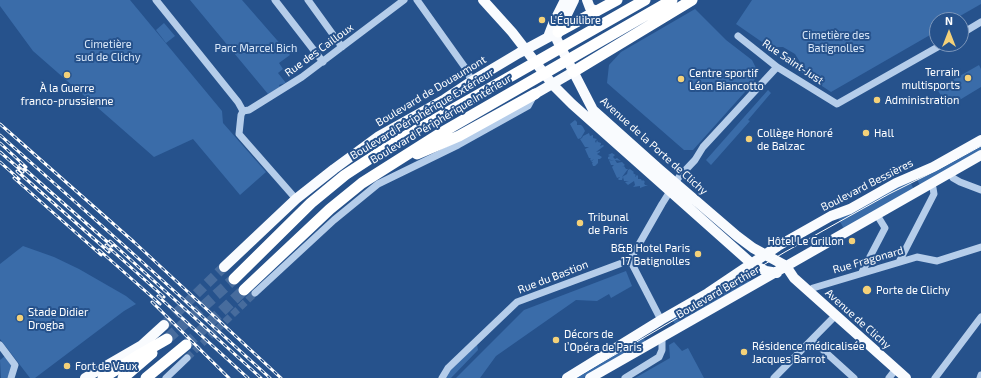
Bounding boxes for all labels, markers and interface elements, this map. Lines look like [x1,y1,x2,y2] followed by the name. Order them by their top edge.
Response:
[929,12,969,52] north arrow
[550,13,601,27] place label: L'Équilibre
[945,14,953,27] text: N
[537,15,547,25] marker: L'Équilibre
[282,21,356,79] street label: Rue des Cailloux
[802,28,870,54] park label: Cimetière des Batignolles
[75,37,141,63] park label: Cimetière sud de Clichy
[760,37,826,87] street label: Rue Saint-Just
[215,41,297,55] park label: Parc Marcel Bich
[373,53,489,129] street label: Boulevard de Douaumont
[902,65,960,91] place label: Terrain multisports
[348,66,496,162] street label: Boulevard Périphérique Extérieur
[689,66,764,92] place label: Centre sportif Léon Biancotto
[62,70,72,80] marker: À la Guerre franco-prussienne
[368,71,514,167] street label: Boulevard Périphérique Intérieur
[963,73,973,83] marker: Terrain multisports
[676,74,686,84] marker: Centre sportif Léon Biancotto
[20,81,114,107] place label: À la Guerre franco-prussienne
[885,93,959,107] place label: Administration
[598,94,710,198] street label: Avenue de la Porte de Clichy
[872,95,882,105] marker: Administration
[757,126,833,152] place label: Collège Honoré de Balzac
[874,126,894,140] place label: Hall
[861,128,871,138] marker: Hall
[744,134,754,144] marker: Collège Honoré de Balzac
[819,156,915,214] street label: Boulevard Bessières
[588,210,629,236] place label: Tribunal de Paris
[575,218,585,228] marker: Tribunal de Paris
[767,234,844,248] place label: Hôtel Le Grillon
[847,236,857,246] marker: Hôtel Le Grillon
[611,241,690,267] place label: B&B Hotel Paris 17 Batignolles
[831,244,905,276] street label: Rue Fragonard
[693,249,703,259] marker: B&B Hotel Paris 17 Batignolles
[516,257,590,297] street label: Rue du Bastion
[674,263,762,321] street label: Boulevard Berthier
[876,283,950,297] place label: Porte de Clichy
[861,284,873,296] marker: Porte de Clichy
[822,286,894,352] street label: Avenue de Clichy
[28,305,88,331] place label: Stade Didier Drogba
[15,313,25,323] marker: Stade Didier Drogba
[564,327,642,353] place label: Décors de l’Opéra de Paris
[551,335,561,345] marker: Décors de l’Opéra de Paris
[752,339,865,365] place label: Résidence médicalisée Jacques Barrot
[739,347,749,357] marker: Résidence médicalisée Jacques Barrot
[75,359,137,373] place label: Fort de Vaux
[62,361,72,371] marker: Fort de Vaux

